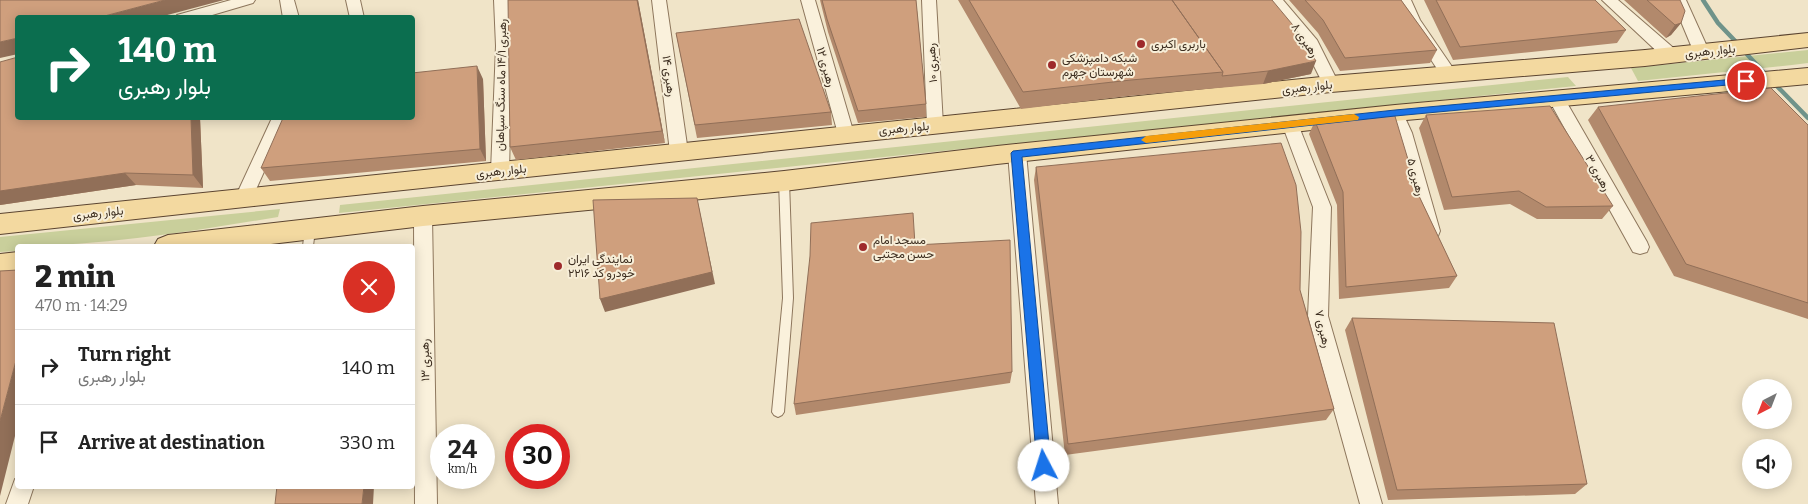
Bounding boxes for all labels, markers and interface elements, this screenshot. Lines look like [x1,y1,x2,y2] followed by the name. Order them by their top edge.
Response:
[493,19,510,151] street label: رهبری ۱۴/۱ ماه سنگ سپاهان
[1288,20,1321,60] street label: رهبری ۸
[118,29,216,71] text: 140 m
[35,35,100,100] icon: right
[1151,37,1206,52] place label: باربری اکبری
[1135,38,1147,50] marker: باربری اکبری
[1684,41,1736,62] street label: بلوار رهبری
[924,43,941,83] street label: رهبری ۱۰
[813,45,838,89] street label: رهبری ۱۲
[1062,51,1137,80] place label: شبکه دامپزشکی شهرستان جهرم
[659,55,678,98] street label: رهبری ۱۴
[1046,59,1058,71] marker: شبکه دامپزشکی شهرستان جهرم
[1725,60,1767,102] pin
[1732,67,1760,95] icon: arrive
[118,73,211,100] text: بلوار رهبری
[1281,77,1333,98] street label: بلوار رهبری
[878,119,930,138] street label: بلوار رهبری
[1582,153,1614,194] street label: رهبری ۳
[1403,157,1428,198] street label: رهبری ۵
[475,161,527,182] street label: بلوار رهبری
[72,203,124,224] street label: بلوار رهبری
[873,233,934,262] place label: مسجد امام حسن مجتبی
[857,241,869,253] marker: مسجد امام حسن مجتبی
[568,252,635,281] place label: نمایندگی ایران خودرو کد ۲۲۱۶
[35,259,115,295] text: 2 min
[552,260,564,272] marker: نمایندگی ایران خودرو کد ۲۲۱۶
[343,261,395,313] button: close
[35,296,128,315] text: 470 m · 14:29
[1311,309,1334,349] street label: رهبری ۷
[418,339,433,381] street label: رهبری ۱۳
[78,343,171,366] text: Turn right
[35,353,63,381] icon: right
[342,356,395,379] text: 140 m
[78,367,146,386] text: بلوار رهبری
[1742,379,1792,429] north arrow
[1742,379,1792,489] map controls
[505,424,570,489] speed limit sign: 30
[35,428,63,456] icon: arrive
[78,431,265,454] text: Arrive at destination
[340,431,395,454] text: 330 m
[448,435,477,465] text: 24
[1017,439,1069,491] position arrow
[1742,439,1792,489] button: sound
[448,462,477,476] text: km/h

